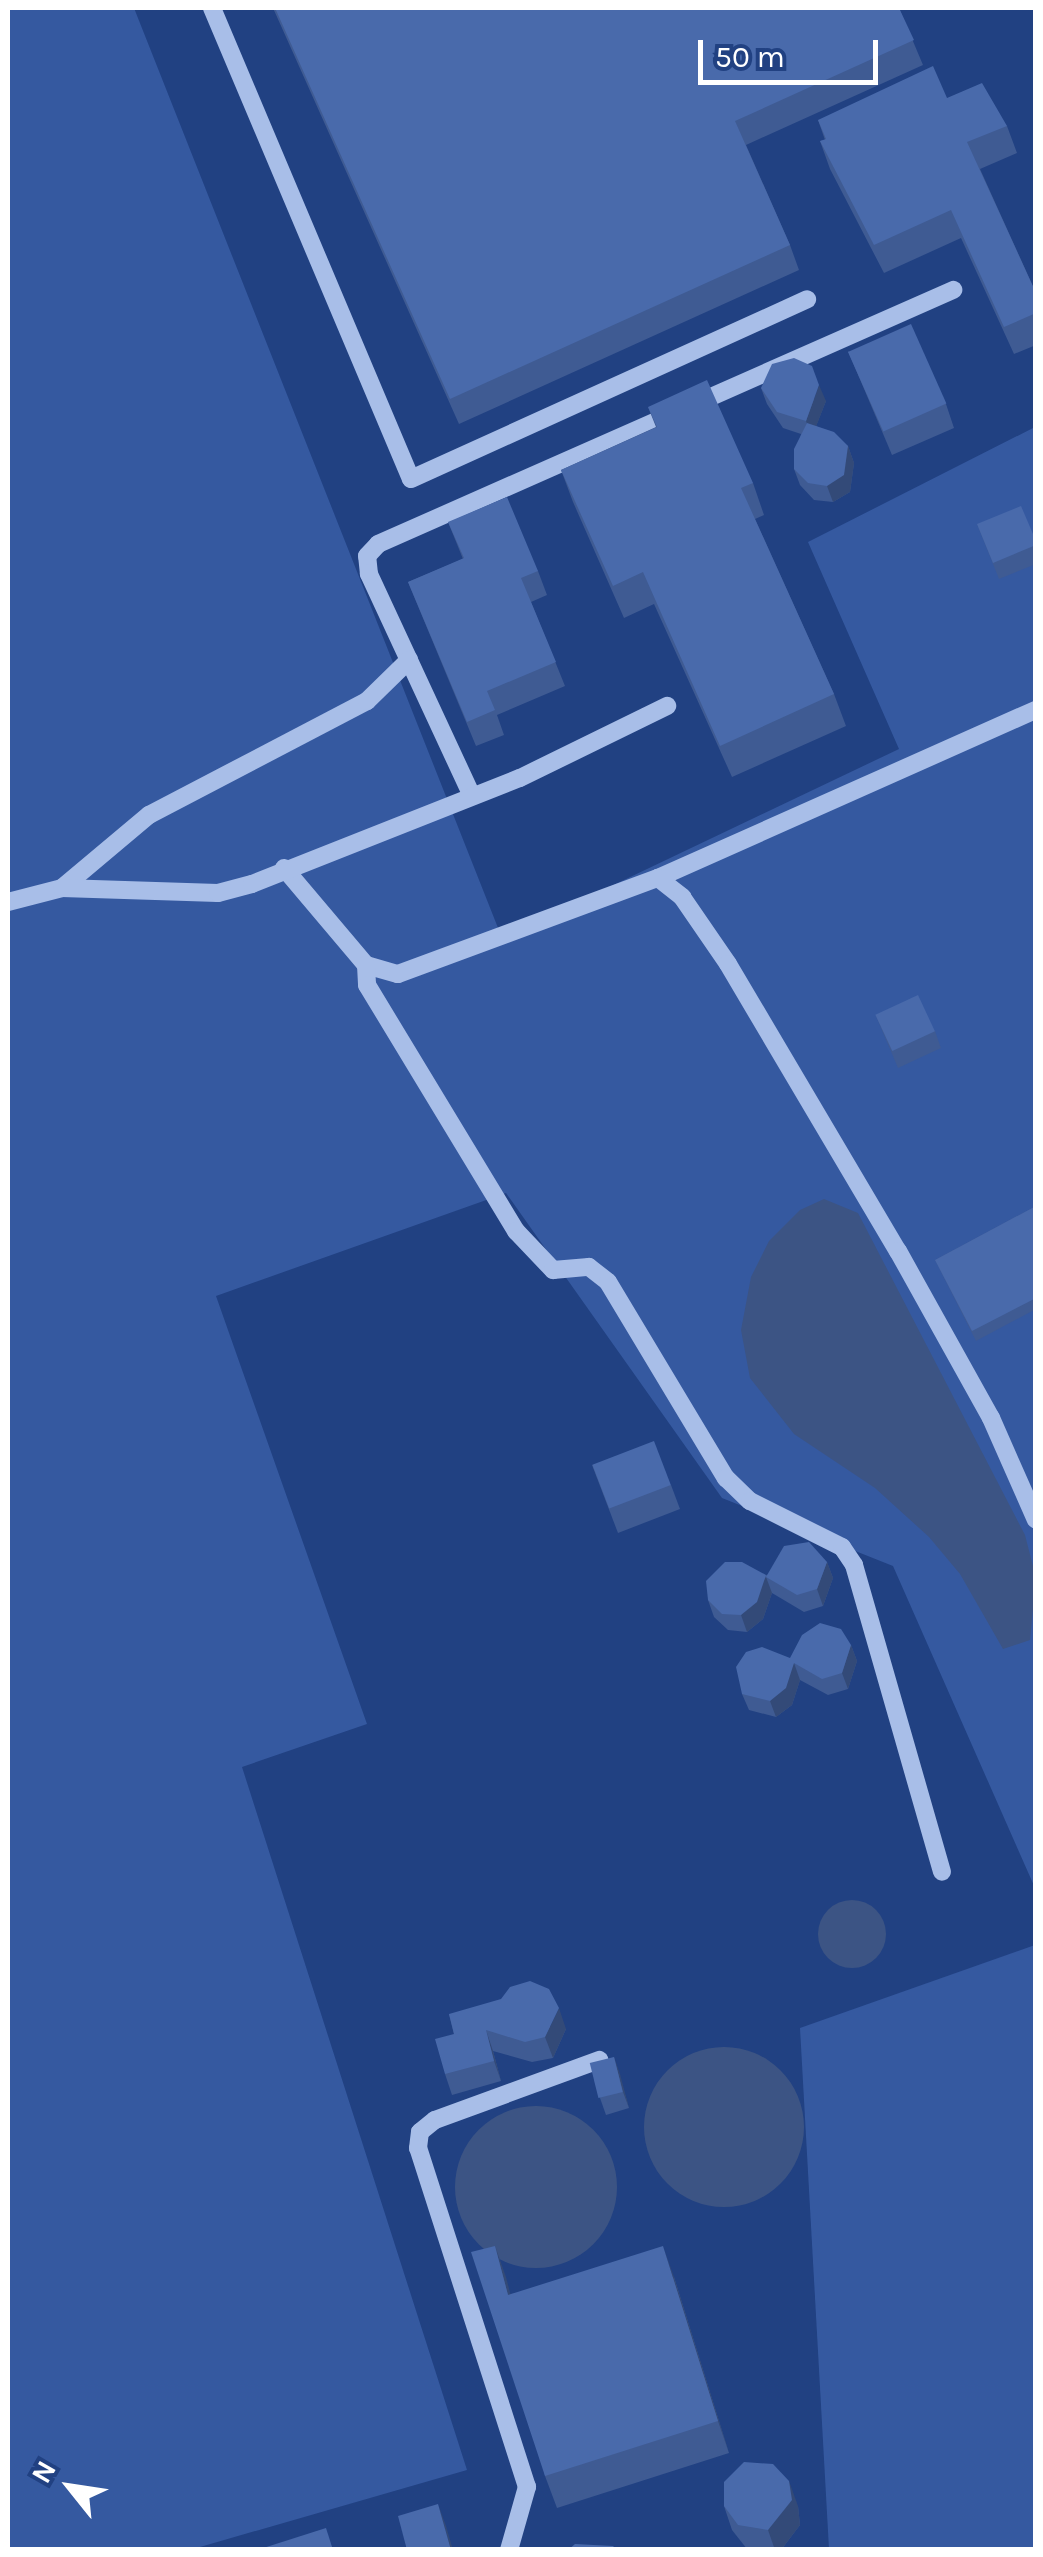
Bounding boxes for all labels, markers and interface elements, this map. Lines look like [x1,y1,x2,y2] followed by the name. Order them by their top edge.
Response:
[703,20,883,82] scale bar
[715,39,785,75] text: 50 m
[20,2437,120,2537] north arrow
[24,2455,63,2489] text: N

